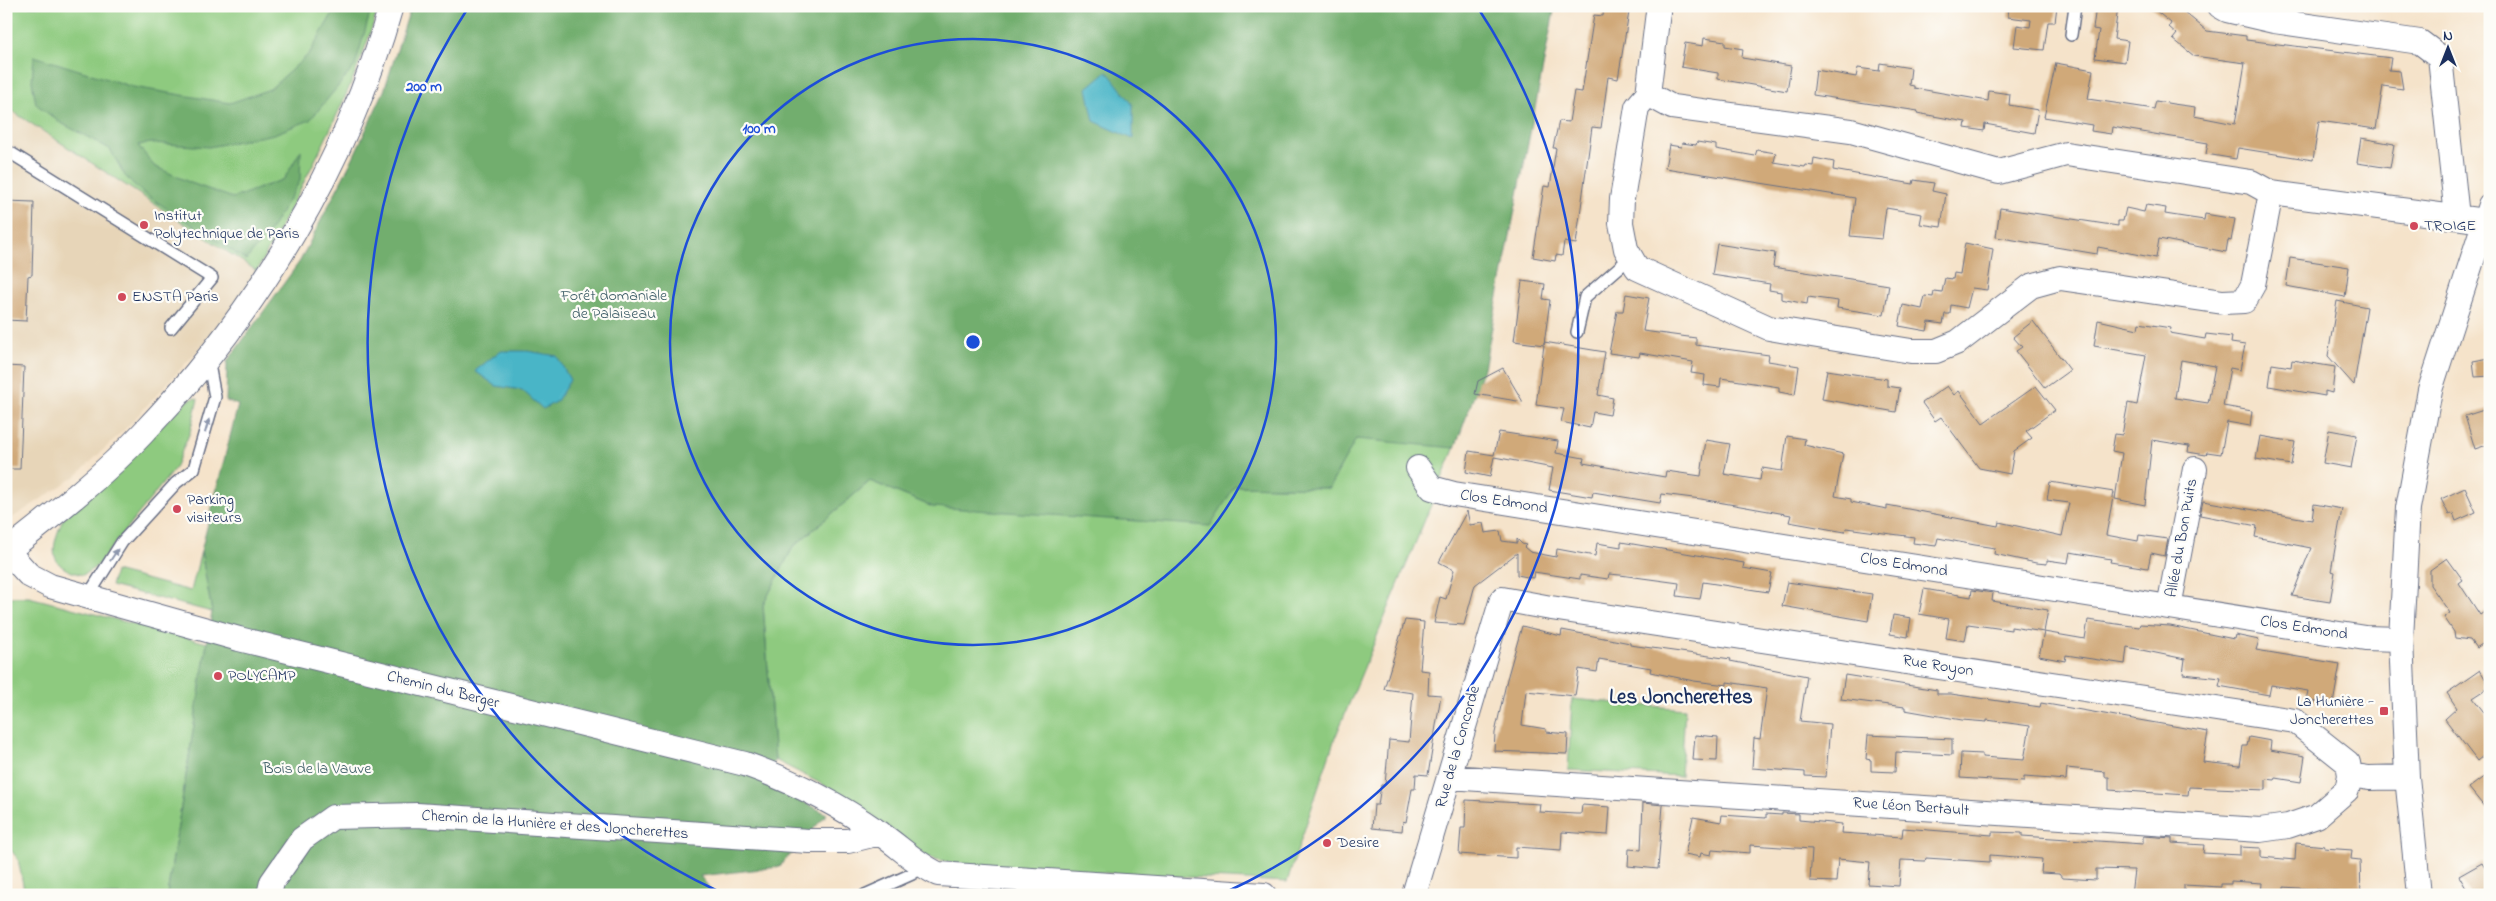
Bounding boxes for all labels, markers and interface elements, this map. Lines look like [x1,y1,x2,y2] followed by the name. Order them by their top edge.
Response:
[2424,22,2474,72] north arrow
[2443,26,2453,47] text: N
[405,76,442,98] text: 200 m
[742,118,776,140] text: 100 m
[154,204,300,246] place label: Institut Polytechnique de Paris
[2424,214,2476,238] place label: TROIGE
[138,219,150,231] marker: Institut Polytechnique de Paris
[2408,220,2420,232] marker: TROIGE
[560,284,668,326] park label: Forêt domaniale de Palaiseau
[132,285,219,309] place label: ENSTA Paris
[116,291,128,303] marker: ENSTA Paris
[964,333,982,351] centre of rings
[203,419,211,434] one-way arrow
[2160,477,2204,599] street label: Allée du Bon Puits
[1459,483,1549,521] street label: Clos Edmond
[187,488,242,530] place label: Parking visiteurs
[171,503,183,515] marker: Parking visiteurs
[1859,546,1949,584] street label: Clos Edmond
[109,548,119,562] one-way arrow
[2259,609,2349,647] street label: Clos Edmond
[1901,649,1975,683] street label: Rue Royon
[228,664,296,688] place label: POLYCAMP
[384,664,502,716] street label: Chemin du Berger
[212,670,224,682] marker: POLYCAMP
[1429,682,1487,811] street label: Rue de la Concorde
[1609,683,1753,713] district label: Les Joncherettes
[2290,690,2374,732] place label: La Hunière - Joncherettes
[2378,705,2390,717] marker: La Hunière - Joncherettes
[262,757,372,781] park label: Bois de la Vauve
[1852,791,1971,823] street label: Rue Léon Bertault
[421,804,689,846] street label: Chemin de la Hunière et des Joncherettes
[1336,831,1380,855] place label: Desire
[1321,837,1333,849] marker: Desire

